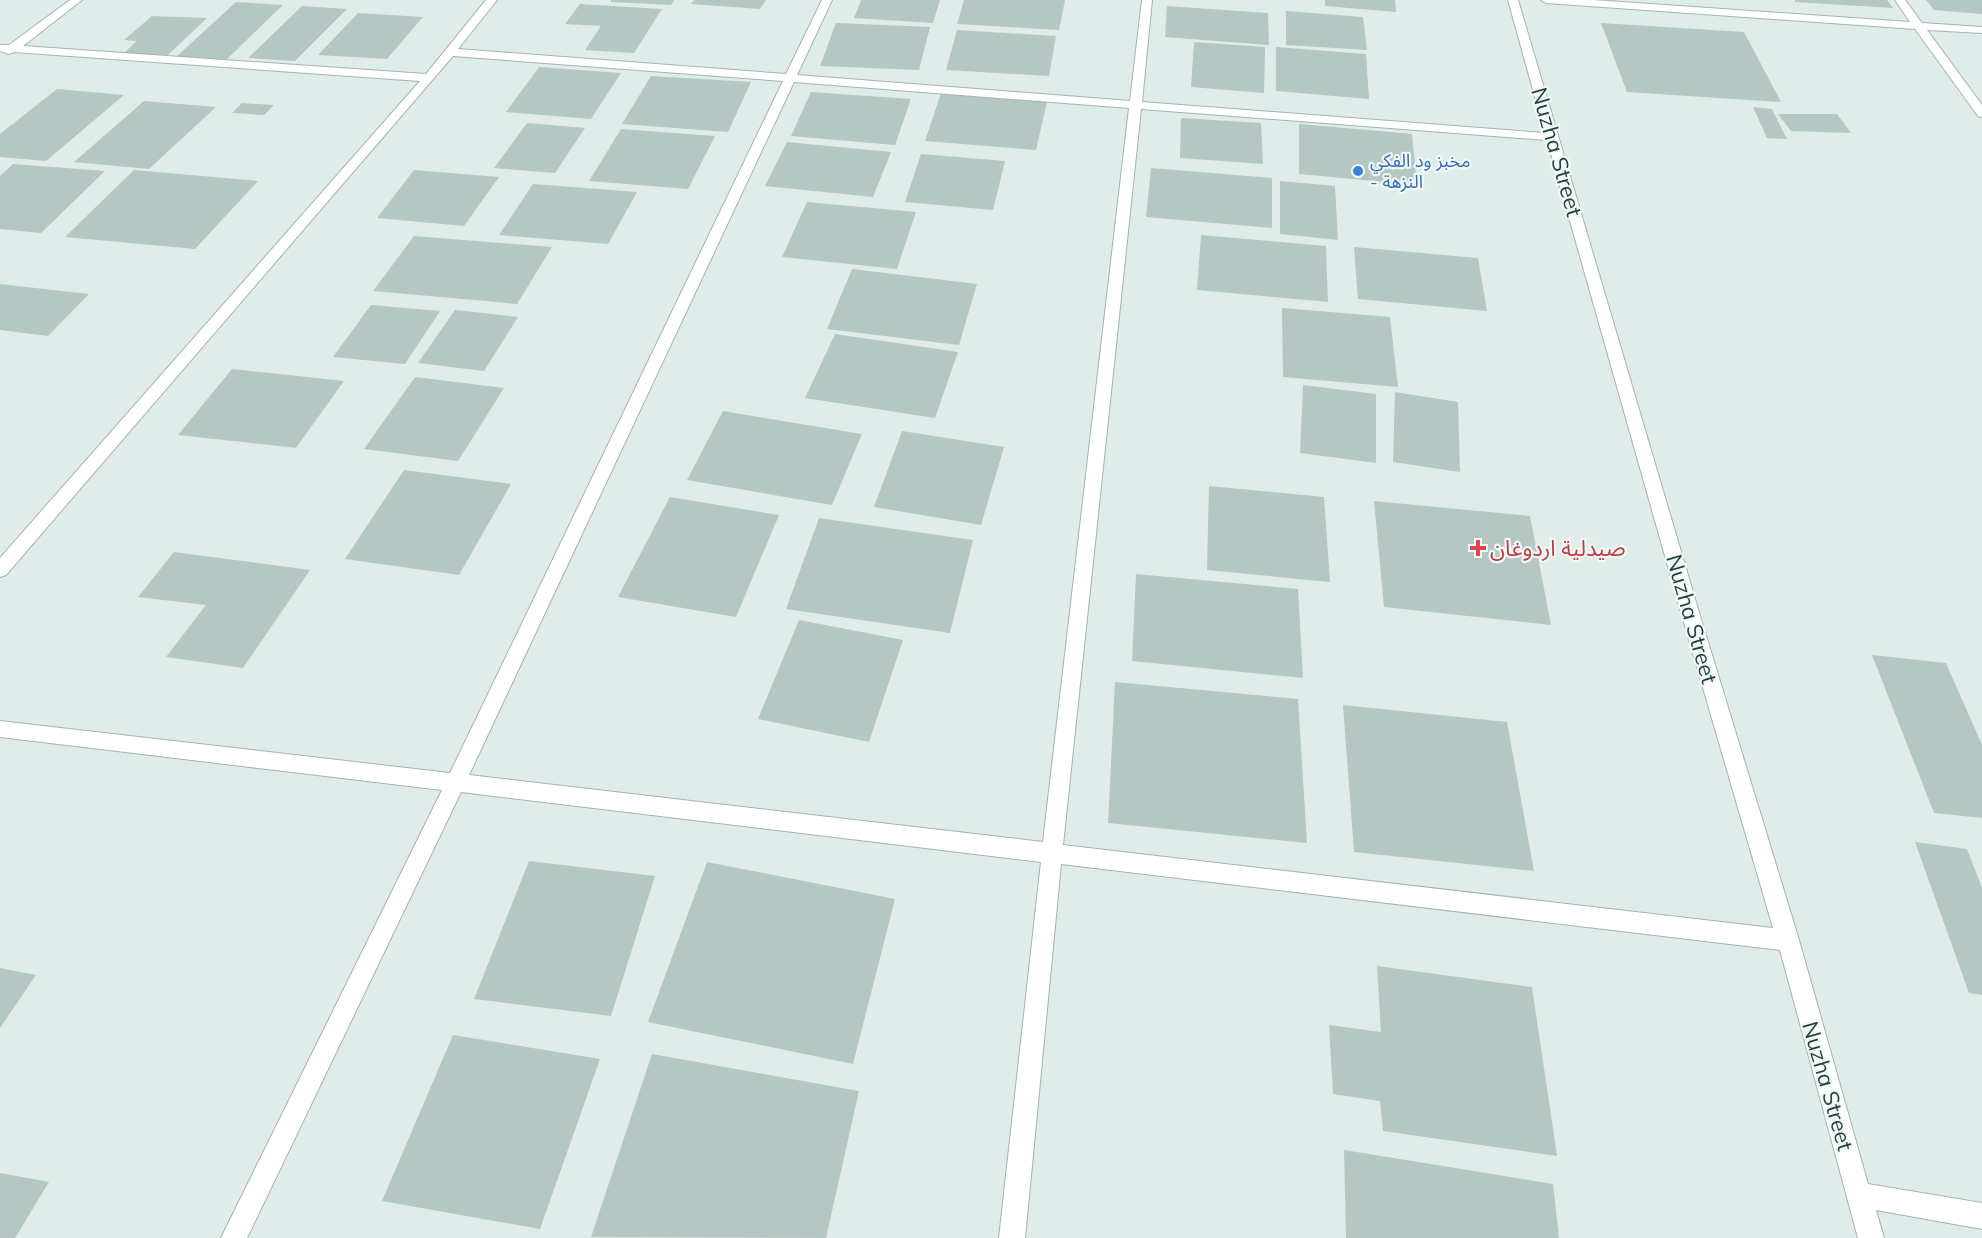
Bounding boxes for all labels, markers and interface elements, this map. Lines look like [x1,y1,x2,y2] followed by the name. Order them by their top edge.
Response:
[1525,84,1589,220] street label: Nuzha Street
[1370,149,1471,193] place label: مخبز ود الفكي - النزهة
[1351,164,1365,178] marker: مخبز ود الفكي - النزهة
[1490,534,1626,562] place label: صيدلية اردوغان
[1471,541,1485,555] marker: صيدلية اردوغان
[1660,551,1724,687] street label: Nuzha Street
[1796,1018,1860,1154] street label: Nuzha Street

